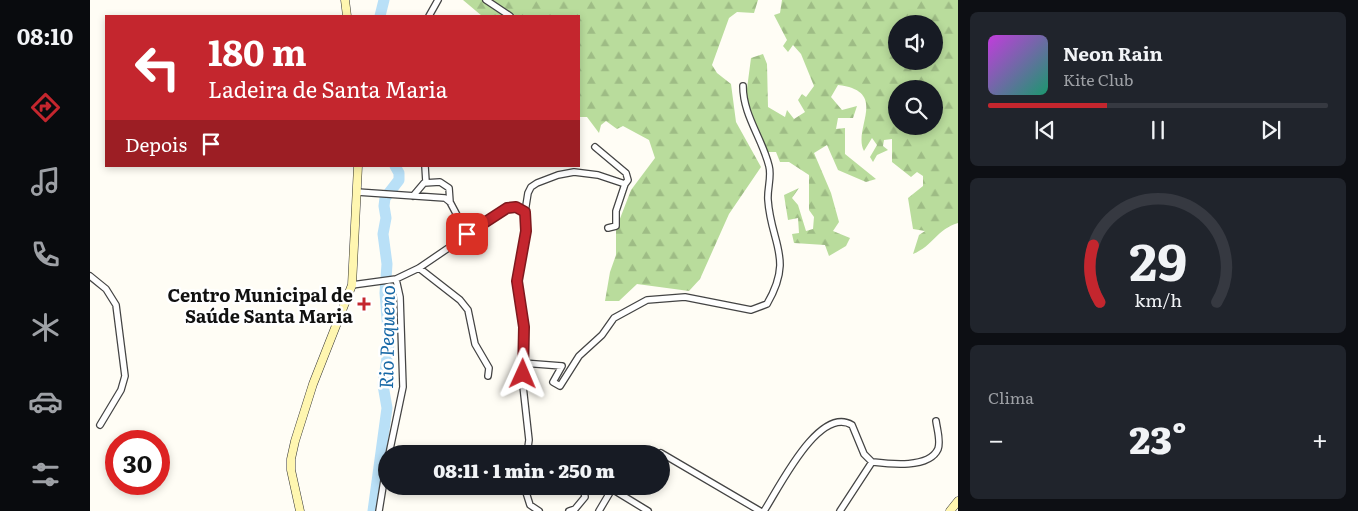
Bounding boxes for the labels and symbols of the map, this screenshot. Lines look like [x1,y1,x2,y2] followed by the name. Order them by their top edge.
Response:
[446,213,488,255] pin
[167,281,354,329] place label: Centro Municipal de Saúde Santa Maria
[371,285,401,389] water label: Rio Pequeno
[357,297,371,311] marker: Centro Municipal de Saúde Santa Maria
[496,347,548,399] position arrow
[105,430,170,495] speed limit sign: 30

